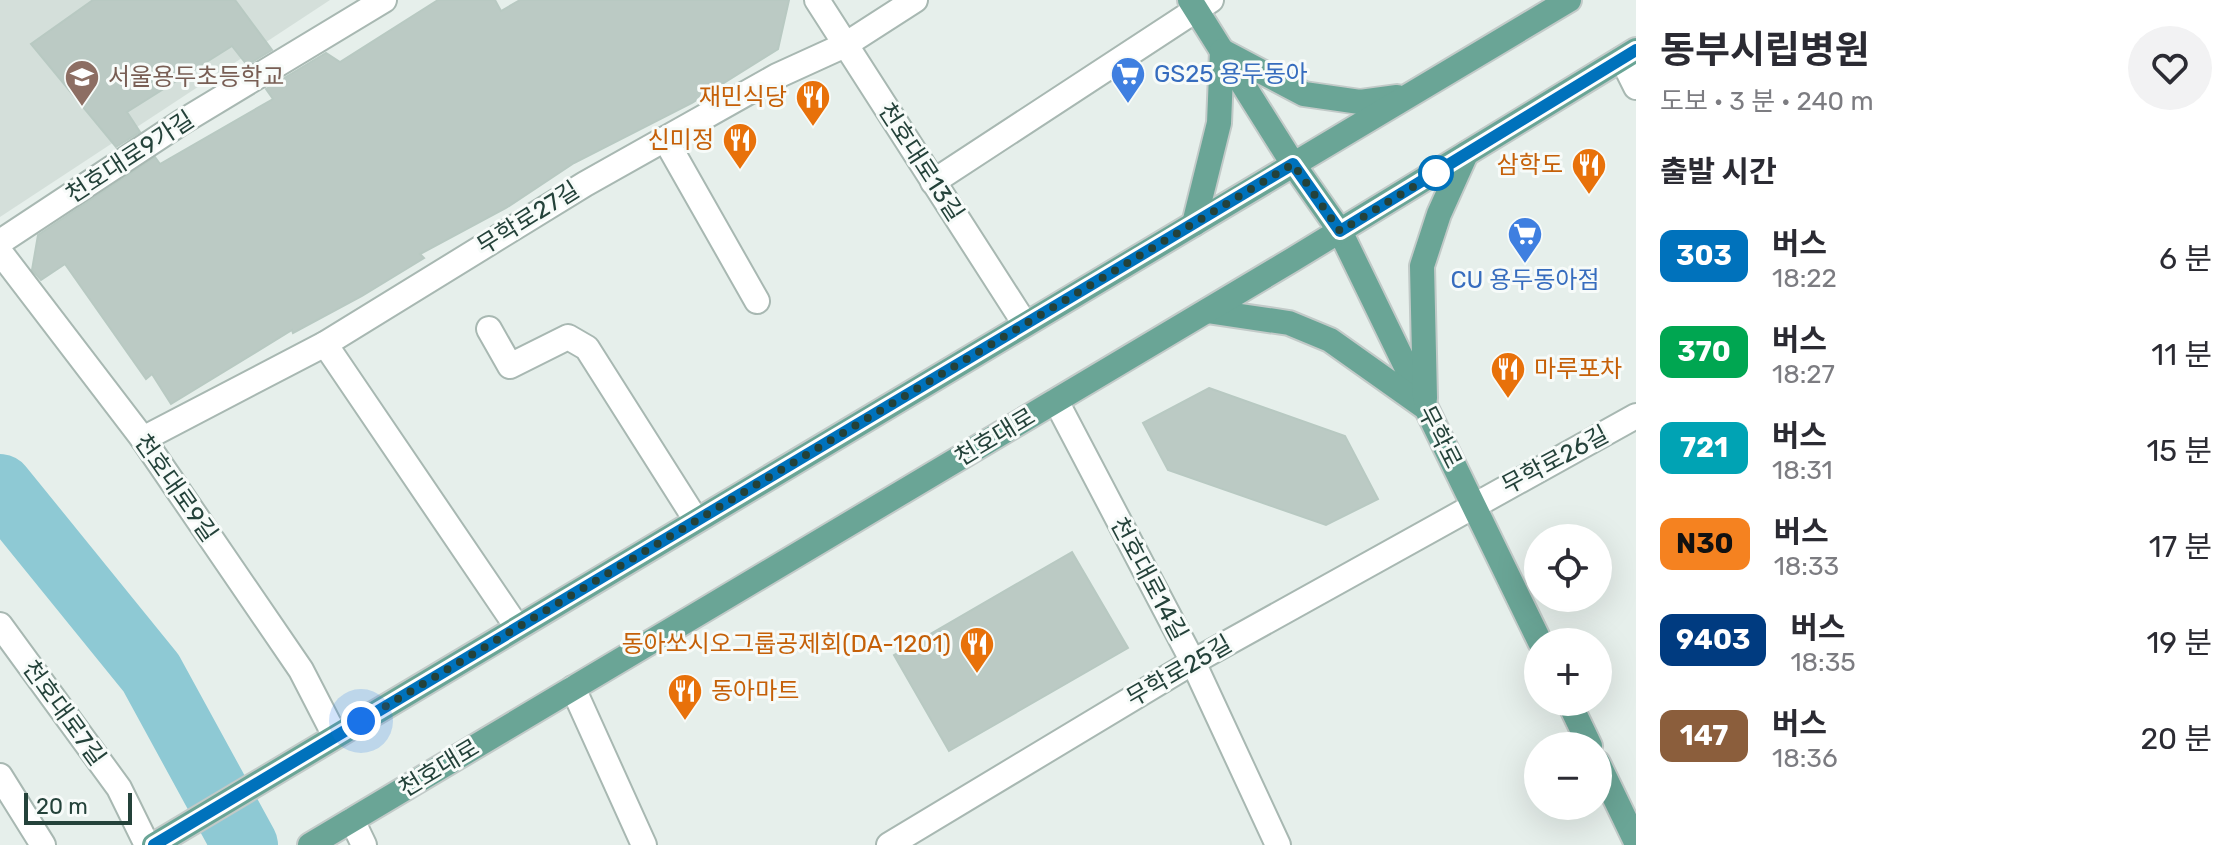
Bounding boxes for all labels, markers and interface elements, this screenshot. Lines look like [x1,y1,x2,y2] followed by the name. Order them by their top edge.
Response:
[2128,26,2212,110] button: heart
[1660,27,1870,73] text: 동부시립병원
[1109,55,1147,105] supermarket icon: GS25 용두동아
[63,58,101,108] school or university icon: 서울용두초등학교
[1154,60,1308,88] place label: GS25 용두동아
[108,63,285,91] place label: 서울용두초등학교
[794,78,832,128] restaurant icon: 재민식당
[699,83,787,111] place label: 재민식당
[1660,86,1874,117] text: 도보 · 3 분 · 240 m
[872,98,970,226] street label: 천호대로13길
[61,105,199,209] street label: 천호대로9가길
[721,121,759,171] restaurant icon: 신미정
[648,126,714,154] place label: 신미정
[1570,146,1608,196] restaurant icon: 삼학도
[1497,151,1563,179] place label: 삼학도
[1660,154,1777,190] text: 출발 시간
[1419,156,1453,190] unlabelled marker
[472,176,584,260] street label: 무학로27길
[1506,215,1544,265] supermarket icon: CU 용두동아점
[1772,226,1827,262] text: 버스
[1676,239,1732,272] text: 303
[2159,241,2212,277] text: 6 분
[1772,263,1837,294] text: 18:22
[1450,266,1600,294] place label: CU 용두동아점
[1772,322,1827,358] text: 버스
[1677,335,1731,368] text: 370
[2151,337,2212,373] text: 11 분
[1489,350,1527,400] restaurant icon: 마루포차
[1534,355,1622,383] place label: 마루포차
[1772,359,1835,390] text: 18:27
[1412,401,1468,473] street label: 무학로
[950,402,1040,472] street label: 천호대로
[1772,418,1827,454] text: 버스
[1497,420,1613,500] street label: 무학로26길
[129,429,223,547] street label: 천호대로9길
[1680,431,1728,464] text: 721
[2146,433,2212,469] text: 15 분
[1772,455,1833,486] text: 18:31
[1105,513,1193,645] street label: 천호대로14길
[1774,514,1829,550] text: 버스
[1524,524,1612,820] map controls
[1524,524,1612,612] button: locate
[1676,527,1734,560] text: N30
[2149,529,2212,565] text: 17 분
[1774,551,1839,582] text: 18:33
[1790,610,1846,646] text: 버스
[1676,623,1750,656] text: 9403
[958,625,996,675] restaurant icon: 동아쏘시오그룹공제회(DA-1201)
[2146,625,2212,661] text: 19 분
[1524,628,1612,716] button: +
[622,630,951,658] place label: 동아쏘시오그룹공제회(DA-1201)
[1121,630,1237,712] street label: 무학로25길
[1790,647,1856,678] text: 18:35
[17,655,111,771] street label: 천호대로7길
[666,672,704,722] restaurant icon: 동아마트
[711,677,799,705] place label: 동아마트
[341,701,381,741] your location
[1772,706,1827,742] text: 버스
[1680,719,1728,752] text: 147
[2140,721,2212,757] text: 20 분
[1524,732,1612,820] button: −
[394,733,484,803] street label: 천호대로
[1772,743,1838,774] text: 18:36
[24,789,132,825] scale bar
[36,793,88,820] text: 20 m

